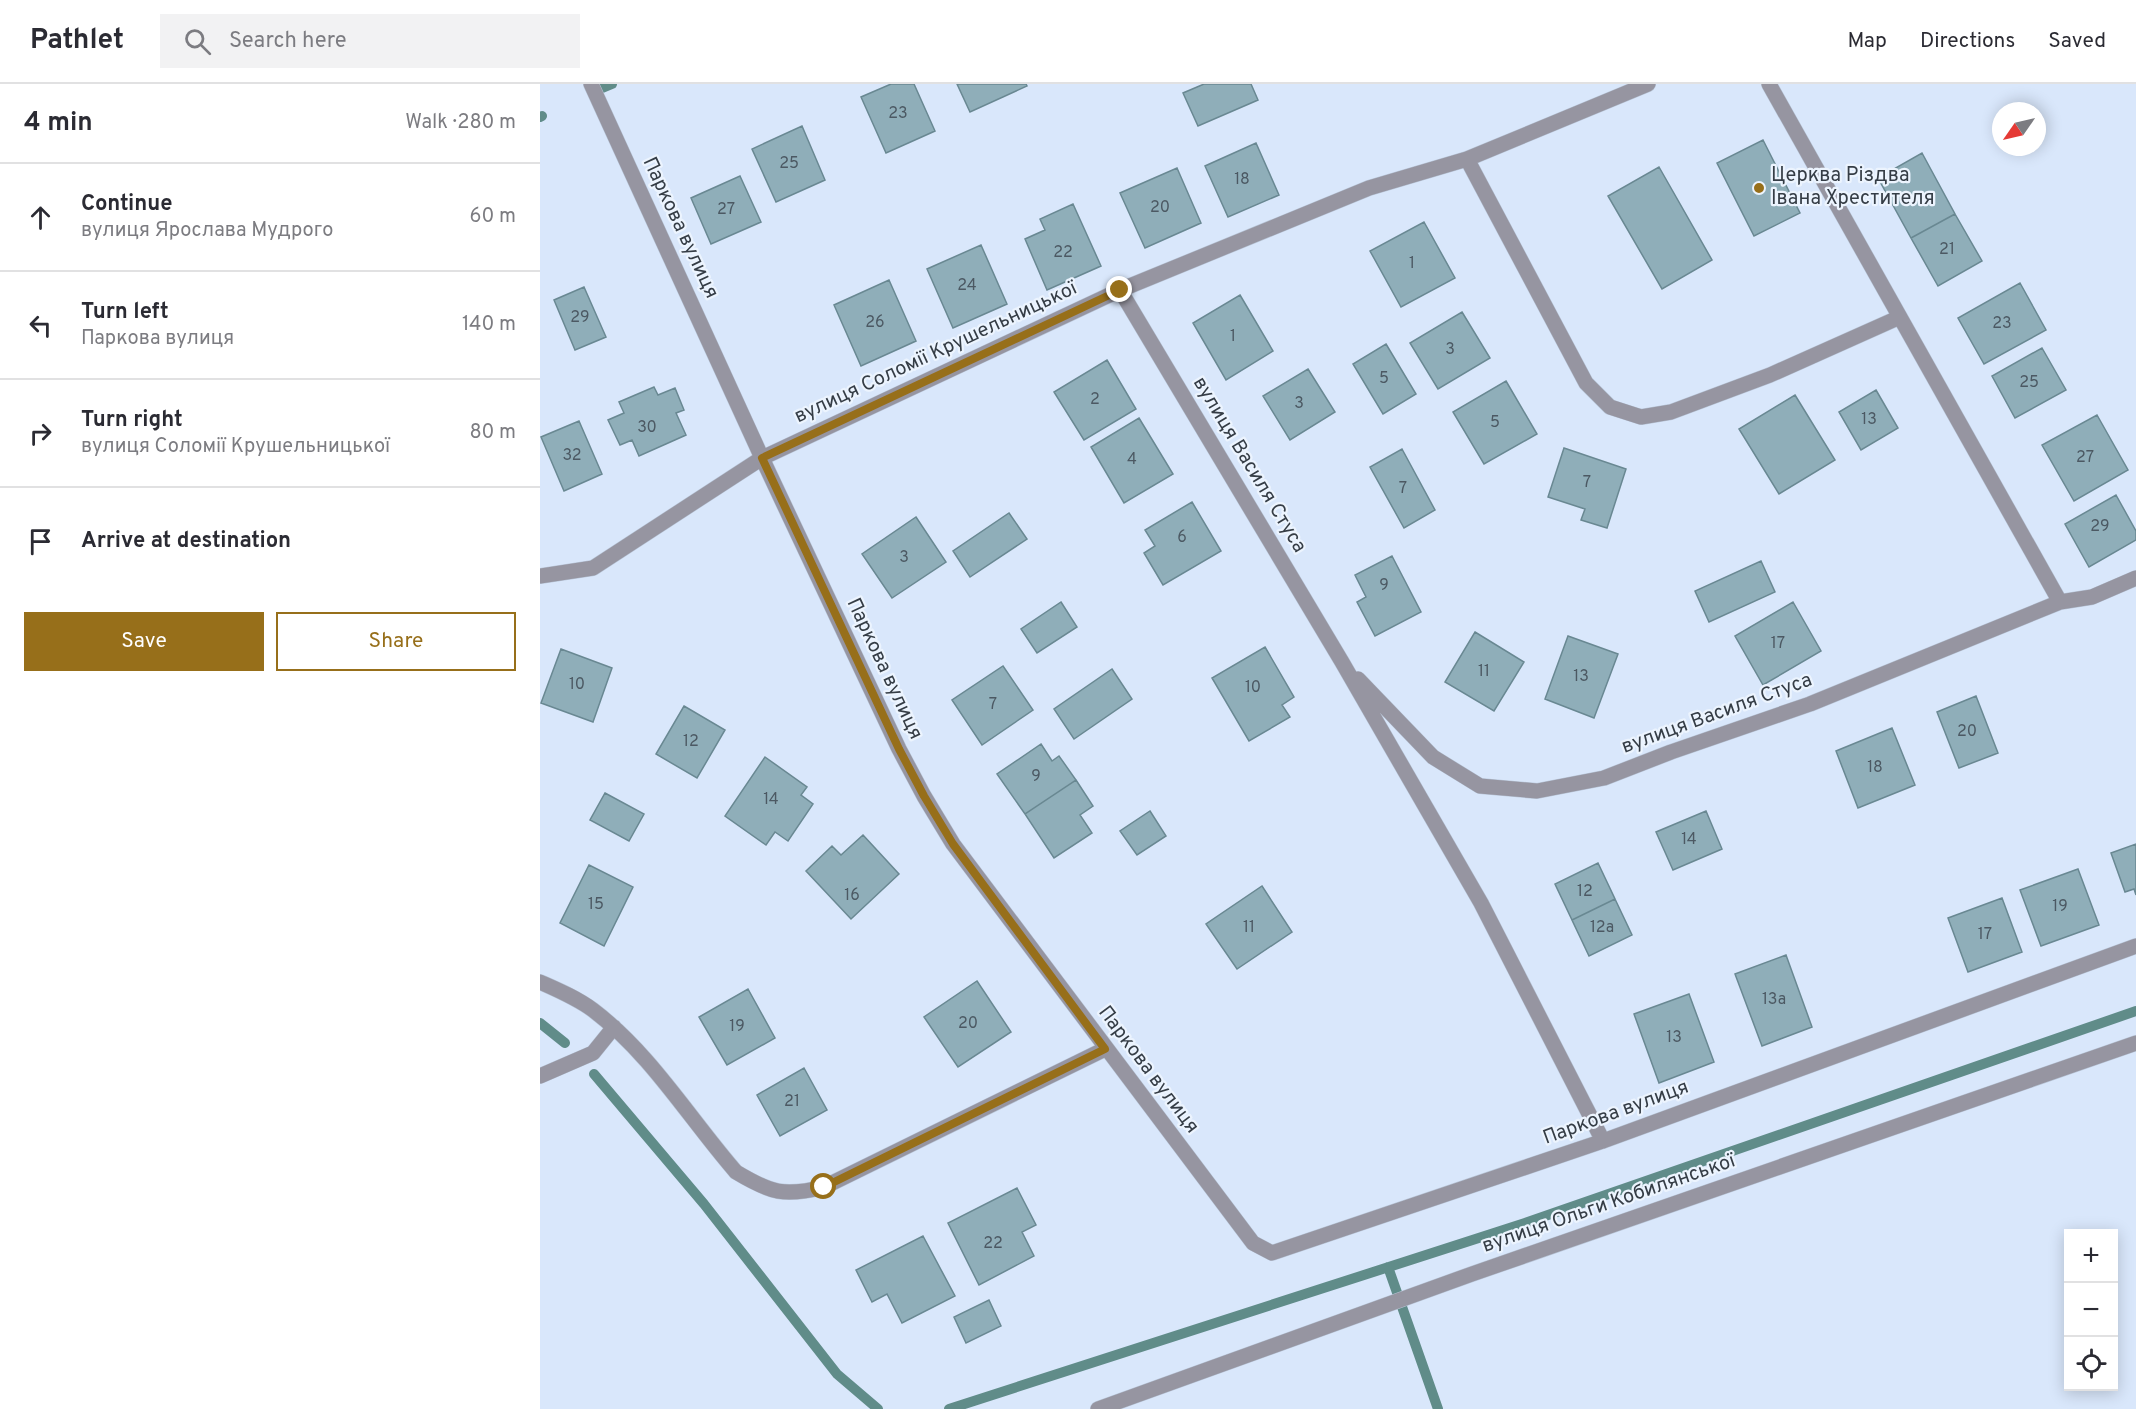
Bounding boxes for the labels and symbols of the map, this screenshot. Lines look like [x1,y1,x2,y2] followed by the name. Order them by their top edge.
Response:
[1992,102,2046,156] north arrow
[888,104,908,124] house number: 23
[636,153,724,303] street label: Паркова вулиця
[779,154,799,174] house number: 25
[1771,163,1935,212] place label: Церква Різдва Івана Хрестителя
[1234,170,1250,190] house number: 18
[1752,181,1766,195] marker: Церква Різдва Івана Хрестителя
[1150,198,1170,218] house number: 20
[717,200,735,220] house number: 27
[1939,240,1955,260] house number: 21
[1053,243,1073,263] house number: 22
[1409,254,1415,274] house number: 1
[790,275,1082,430] street label: вулиця Соломії Крушельницької
[957,276,977,296] house number: 24
[1106,276,1132,302] route end
[570,308,590,328] house number: 29
[865,313,885,333] house number: 26
[1992,314,2012,334] house number: 23
[1230,327,1236,347] house number: 1
[1445,340,1455,360] house number: 3
[1379,369,1389,389] house number: 5
[1186,372,1312,558] street label: вулиця Василя Стуса
[2019,373,2039,393] house number: 25
[1090,390,1100,410] house number: 2
[1294,394,1304,414] house number: 3
[1861,410,1877,430] house number: 13
[1490,413,1500,433] house number: 5
[637,418,657,438] house number: 30
[562,446,582,466] house number: 32
[2076,448,2094,468] house number: 27
[1127,450,1137,470] house number: 4
[1583,473,1591,493] house number: 7
[1399,479,1407,499] house number: 7
[2090,517,2110,537] house number: 29
[1177,528,1187,548] house number: 6
[899,548,909,568] house number: 3
[1379,576,1389,596] house number: 9
[840,594,928,744] street label: Паркова вулиця
[1771,634,1785,654] house number: 17
[1478,662,1490,682] house number: 11
[1573,667,1589,687] house number: 13
[1618,667,1816,761] street label: вулиця Василя Стуса
[569,675,585,695] house number: 10
[1245,678,1261,698] house number: 10
[989,695,997,715] house number: 7
[1957,722,1977,742] house number: 20
[683,732,699,752] house number: 12
[1867,758,1883,778] house number: 18
[1031,767,1041,787] house number: 9
[763,790,779,810] house number: 14
[1681,830,1697,850] house number: 14
[1577,882,1593,902] house number: 12
[844,886,860,906] house number: 16
[588,895,604,915] house number: 15
[2052,897,2068,917] house number: 19
[1243,918,1255,938] house number: 11
[1590,918,1614,938] house number: 12а
[1978,925,1992,945] house number: 17
[1762,990,1786,1010] house number: 13а
[1092,1001,1204,1139] street label: Паркова вулиця
[958,1014,978,1034] house number: 20
[729,1017,745,1037] house number: 19
[1666,1028,1682,1048] house number: 13
[1540,1075,1692,1151] street label: Паркова вулиця
[784,1092,800,1112] house number: 21
[1479,1148,1740,1260] street label: вулиця Ольги Кобилянської
[810,1173,836,1199] route start
[983,1234,1003,1254] house number: 22

